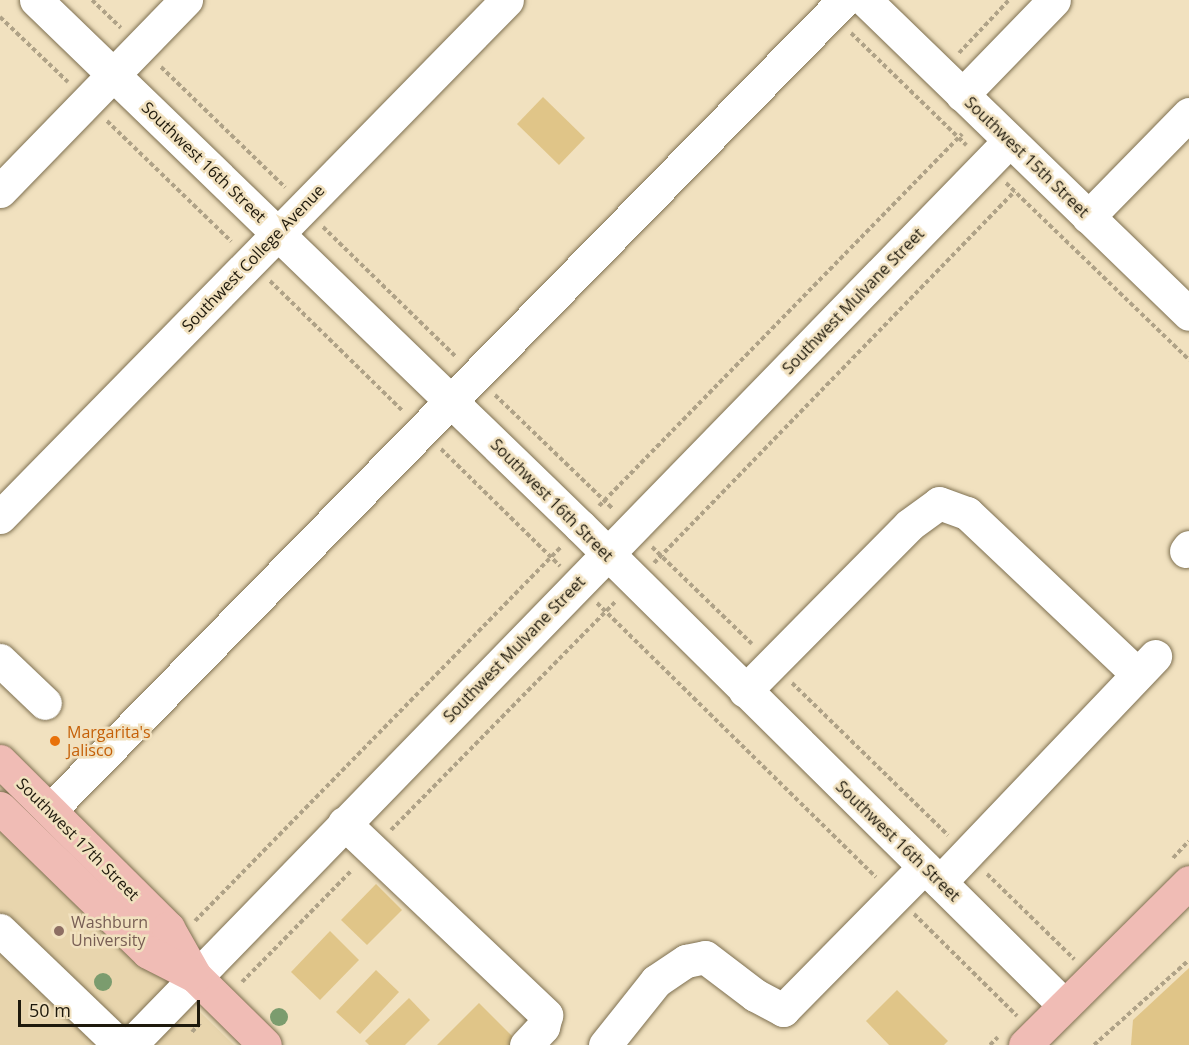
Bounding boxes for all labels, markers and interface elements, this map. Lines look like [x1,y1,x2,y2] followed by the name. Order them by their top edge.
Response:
[961,93,1093,221] street label: Southwest 15th Street
[138,98,270,226] street label: Southwest 16th Street
[178,181,328,335] street label: Southwest College Avenue
[778,224,928,378] street label: Southwest Mulvane Street
[487,435,617,565] street label: Southwest 16th Street
[439,572,589,726] street label: Southwest Mulvane Street
[67,722,151,760] place label: Margarita's Jalisco
[48,734,62,748] marker: Margarita's Jalisco
[13,774,143,904] street label: Southwest 17th Street
[832,777,964,905] street label: Southwest 16th Street
[71,912,148,950] place label: Washburn University
[52,924,66,938] marker: Washburn University
[21,988,202,1026] scale bar
[29,998,71,1022] text: 50 m

